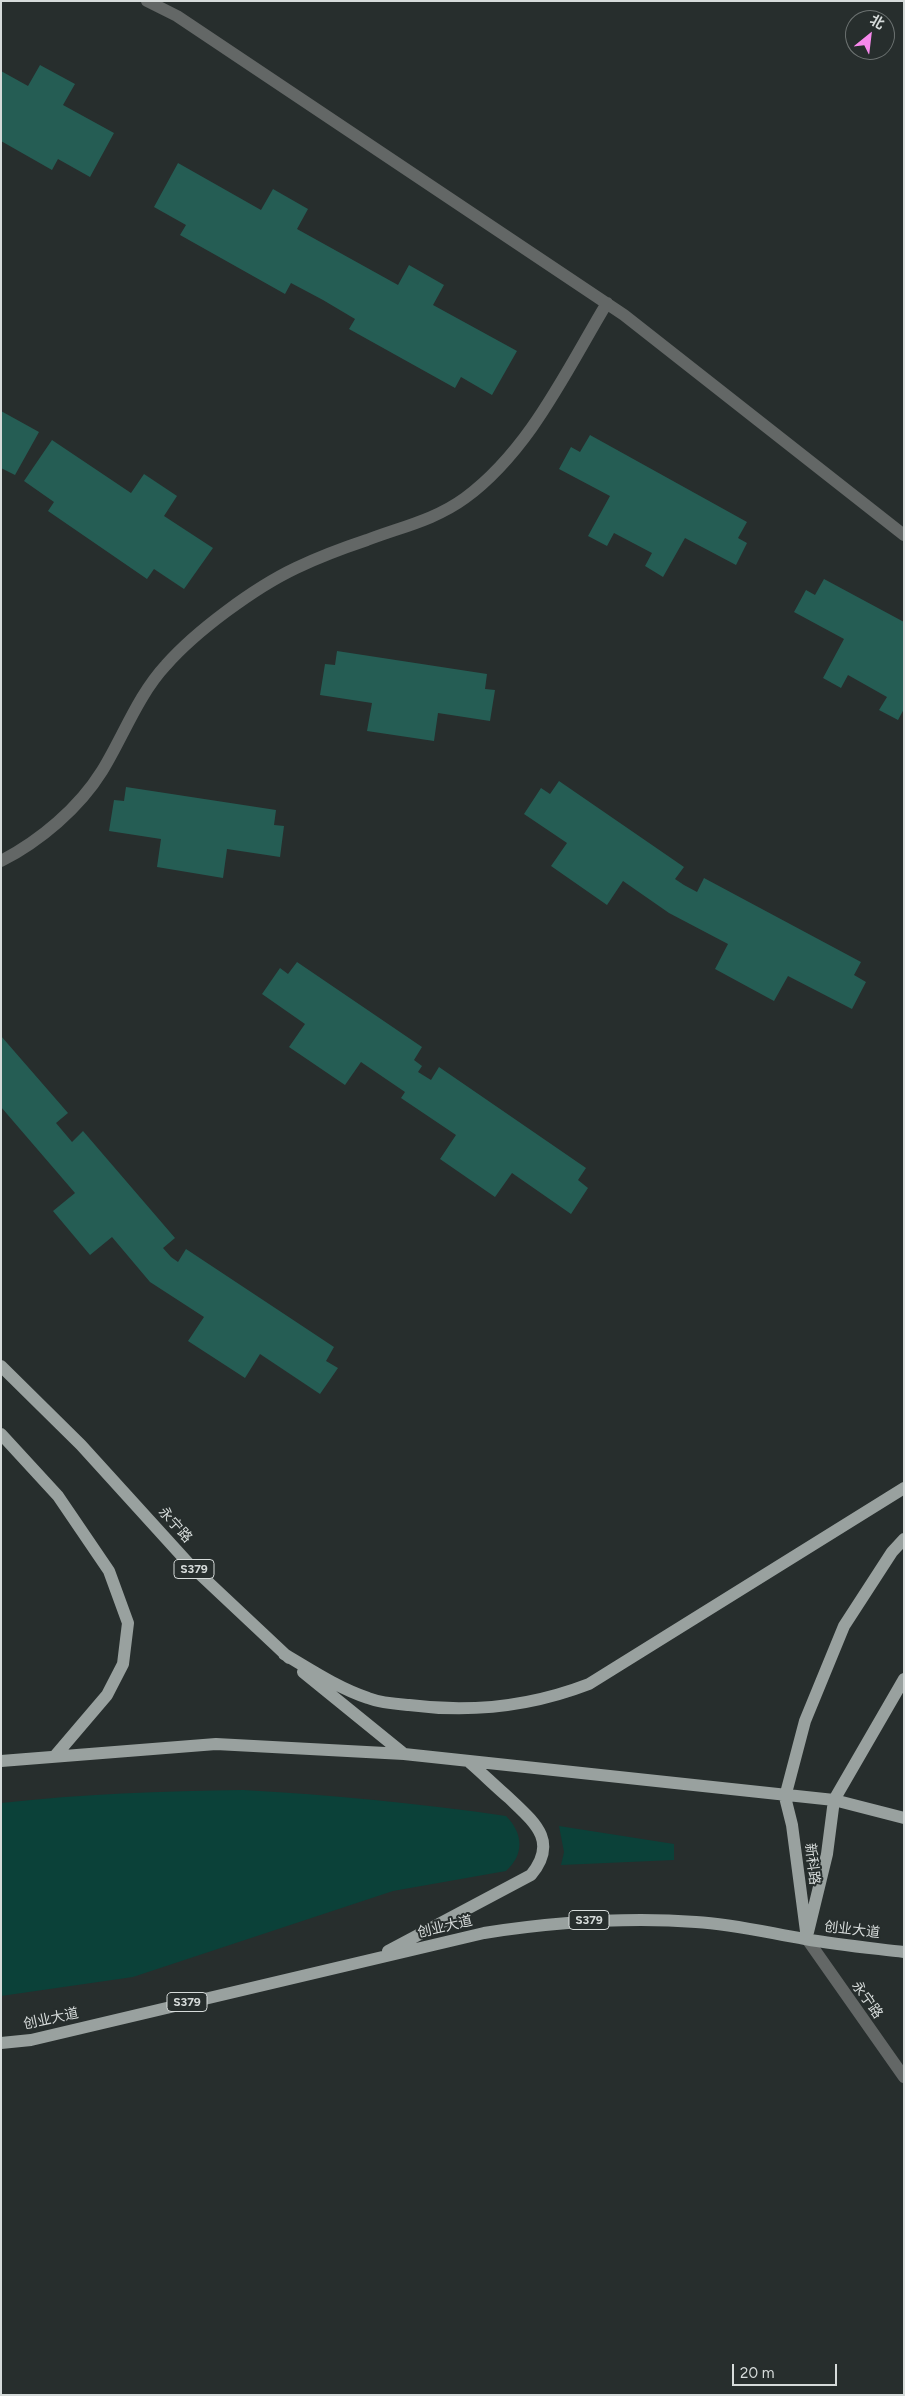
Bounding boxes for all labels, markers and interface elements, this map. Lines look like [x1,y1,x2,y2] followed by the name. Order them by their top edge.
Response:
[845,10,895,60] north arrow
[867,11,887,33] text: 北
[155,1504,195,1546] street label: 永宁路
[174,1560,214,1578] road number: S379
[801,1842,823,1886] street label: 新科路
[569,1910,609,1930] road number: S379
[416,1913,474,1941] street label: 创业大道
[823,1918,881,1942] street label: 创业大道
[848,1978,886,2022] street label: 永宁路
[167,1992,207,2011] road number: S379
[22,2005,80,2033] street label: 创业大道
[735,2354,840,2386] scale bar
[740,2364,774,2382] text: 20 m

